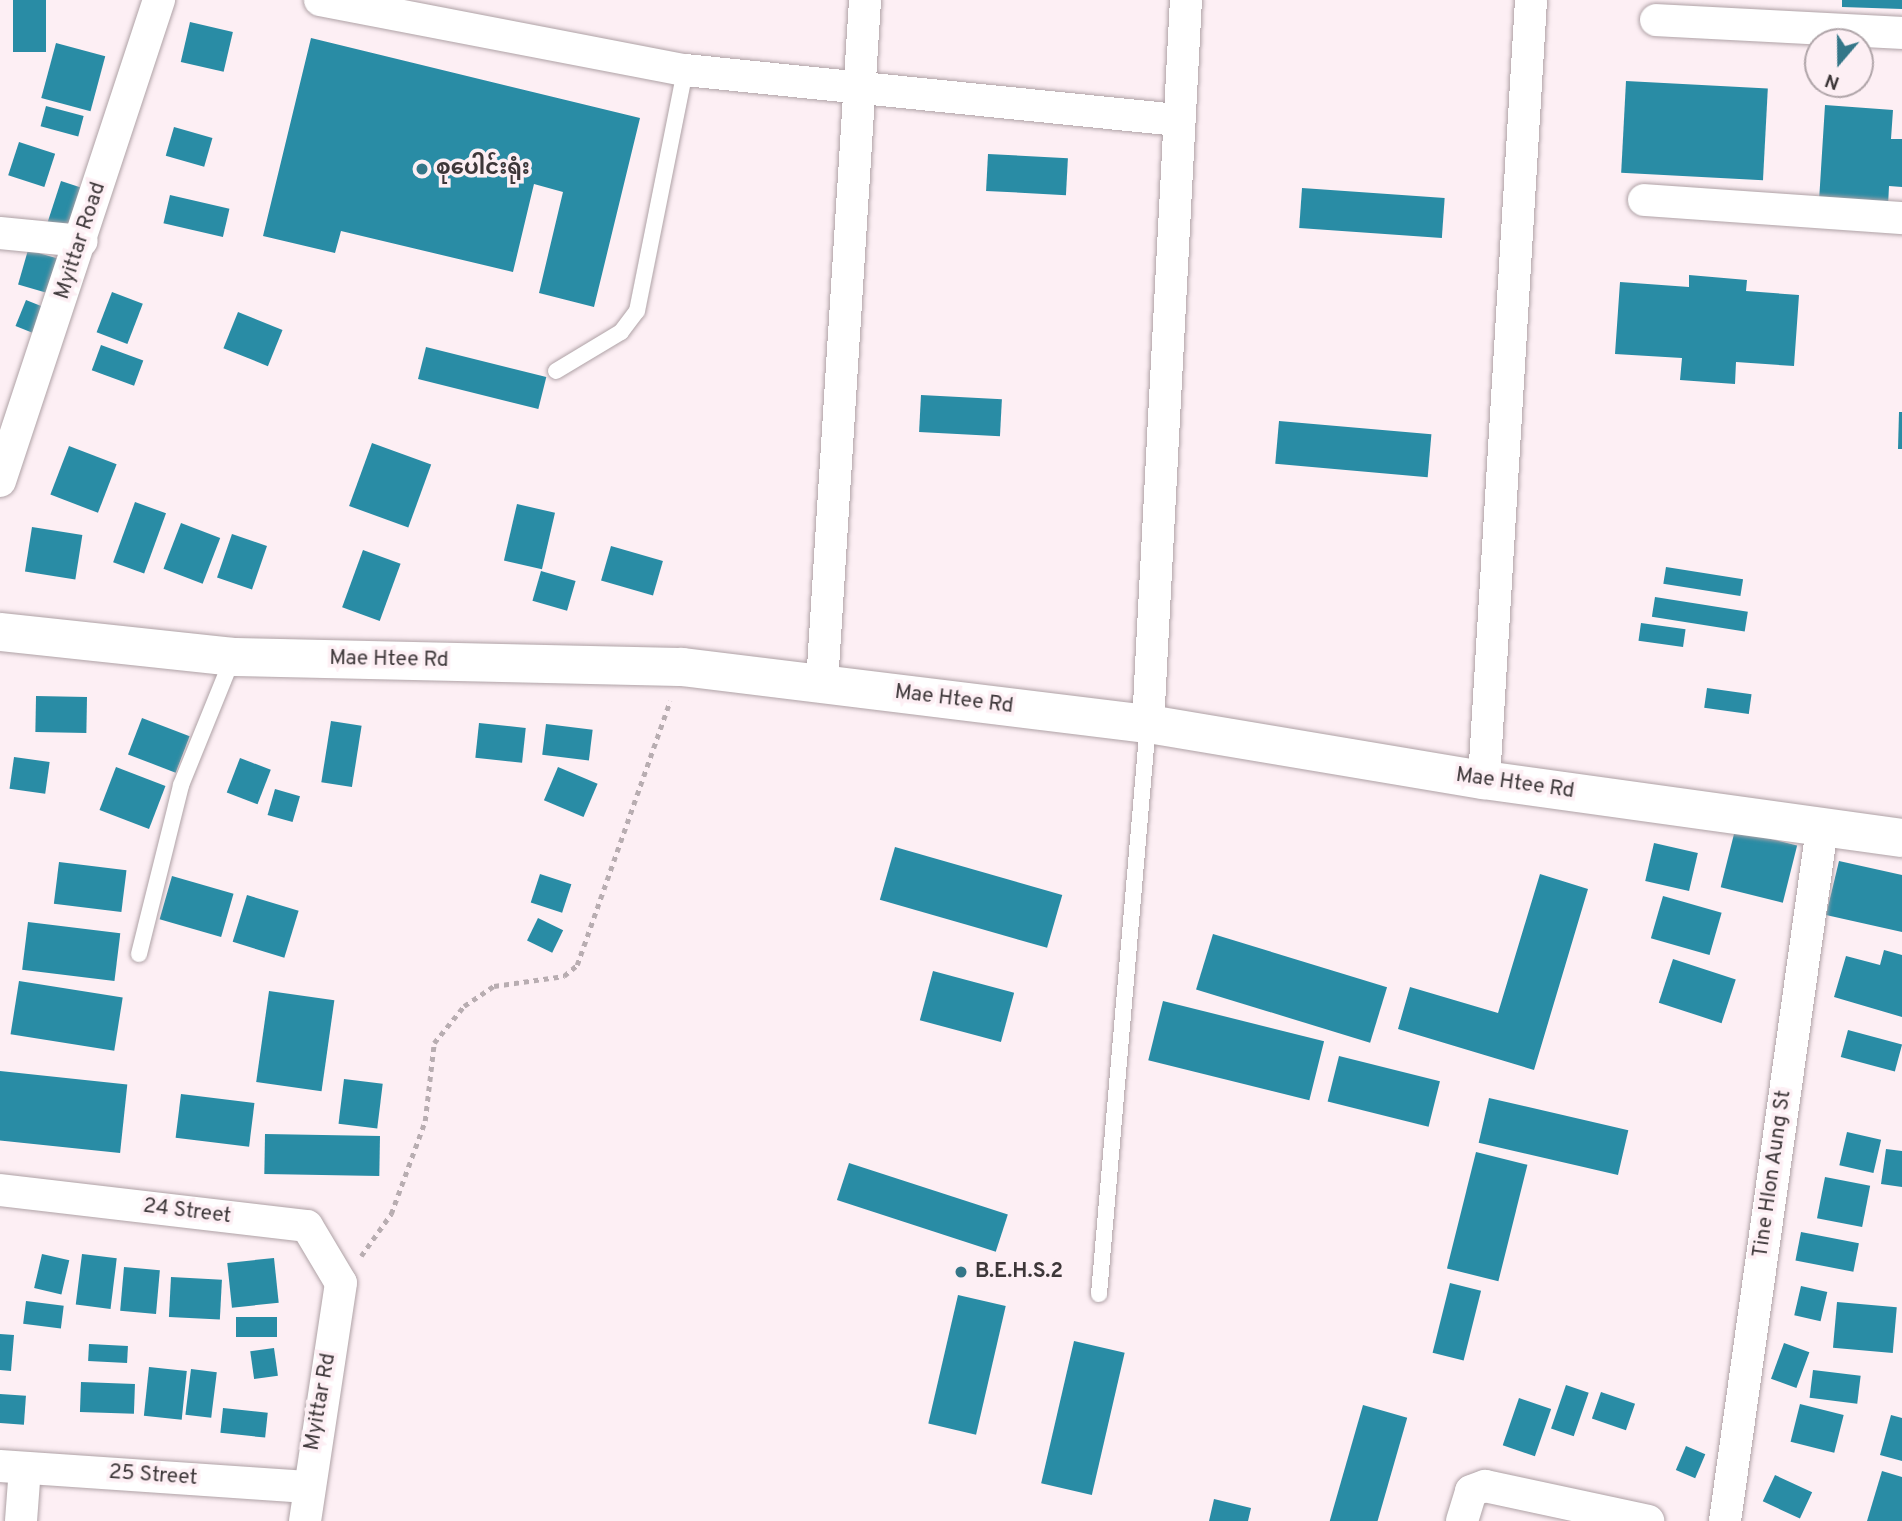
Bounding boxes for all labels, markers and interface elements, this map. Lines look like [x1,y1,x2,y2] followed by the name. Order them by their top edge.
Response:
[1804,28,1874,98] north arrow
[1822,67,1843,94] text: N
[436,156,530,182] place label: စုပေါင်းရုံး
[414,161,430,177] marker: စုပေါင်းရုံး
[50,179,112,303] street label: Myittar Road
[329,646,449,674] street label: Mae Htee Rd
[893,680,1015,720] street label: Mae Htee Rd
[1454,763,1576,805] street label: Mae Htee Rd
[1749,1088,1797,1260] street label: Tine Hlon Aung St
[142,1194,232,1230] street label: 24 Street
[975,1259,1063,1285] place label: B.E.H.S.2
[953,1264,969,1280] marker: B.E.H.S.2
[300,1351,342,1453] street label: Myittar Rd
[108,1460,198,1492] street label: 25 Street

